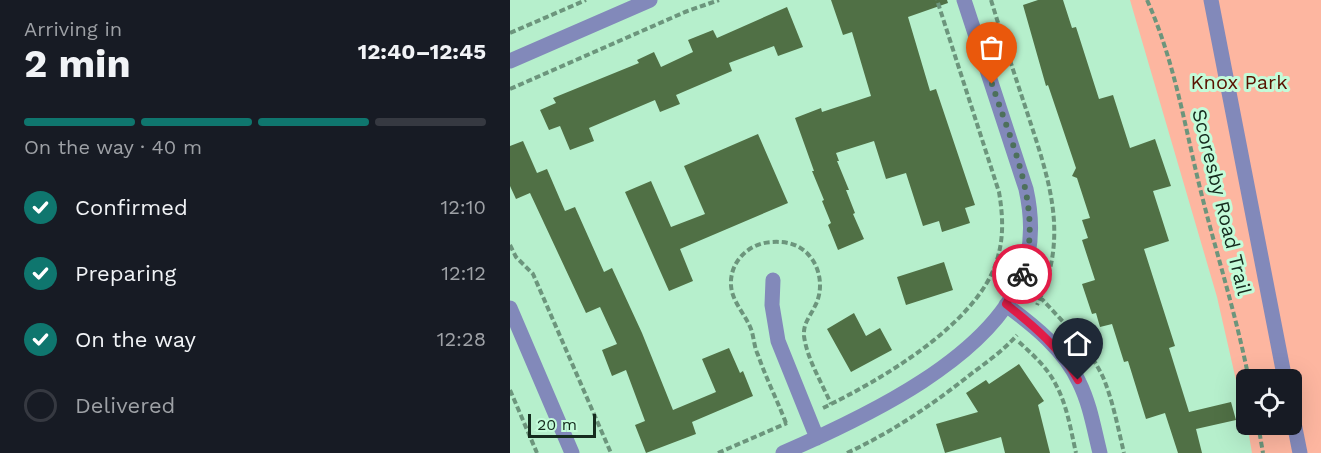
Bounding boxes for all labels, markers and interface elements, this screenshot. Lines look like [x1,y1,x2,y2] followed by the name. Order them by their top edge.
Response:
[24,17,122,41] text: Arriving in
[966,22,1017,84] pin
[975,31,1008,64] icon: bag
[358,39,486,64] text: 12:40–12:45
[24,41,131,86] text: 2 min
[1190,70,1288,94] park label: Knox Park
[1187,106,1257,298] street label: Scoresby Road Trail
[24,135,202,159] text: On the way · 40 m
[24,191,57,224] icon: check
[75,195,188,220] text: Confirmed
[440,195,486,219] text: 12:10
[992,244,1052,304] courier
[24,257,57,290] icon: check
[1006,258,1039,291] icon: bike
[75,261,176,286] text: Preparing
[441,261,486,285] text: 12:12
[1052,318,1103,380] pin
[24,323,57,356] icon: check
[75,327,196,352] text: On the way
[437,327,486,351] text: 12:28
[1061,327,1094,360] icon: home
[1236,369,1302,435] map controls
[1236,369,1302,435] button: locate
[75,393,175,418] text: Delivered
[528,411,596,438] scale bar
[537,415,577,434] text: 20 m

